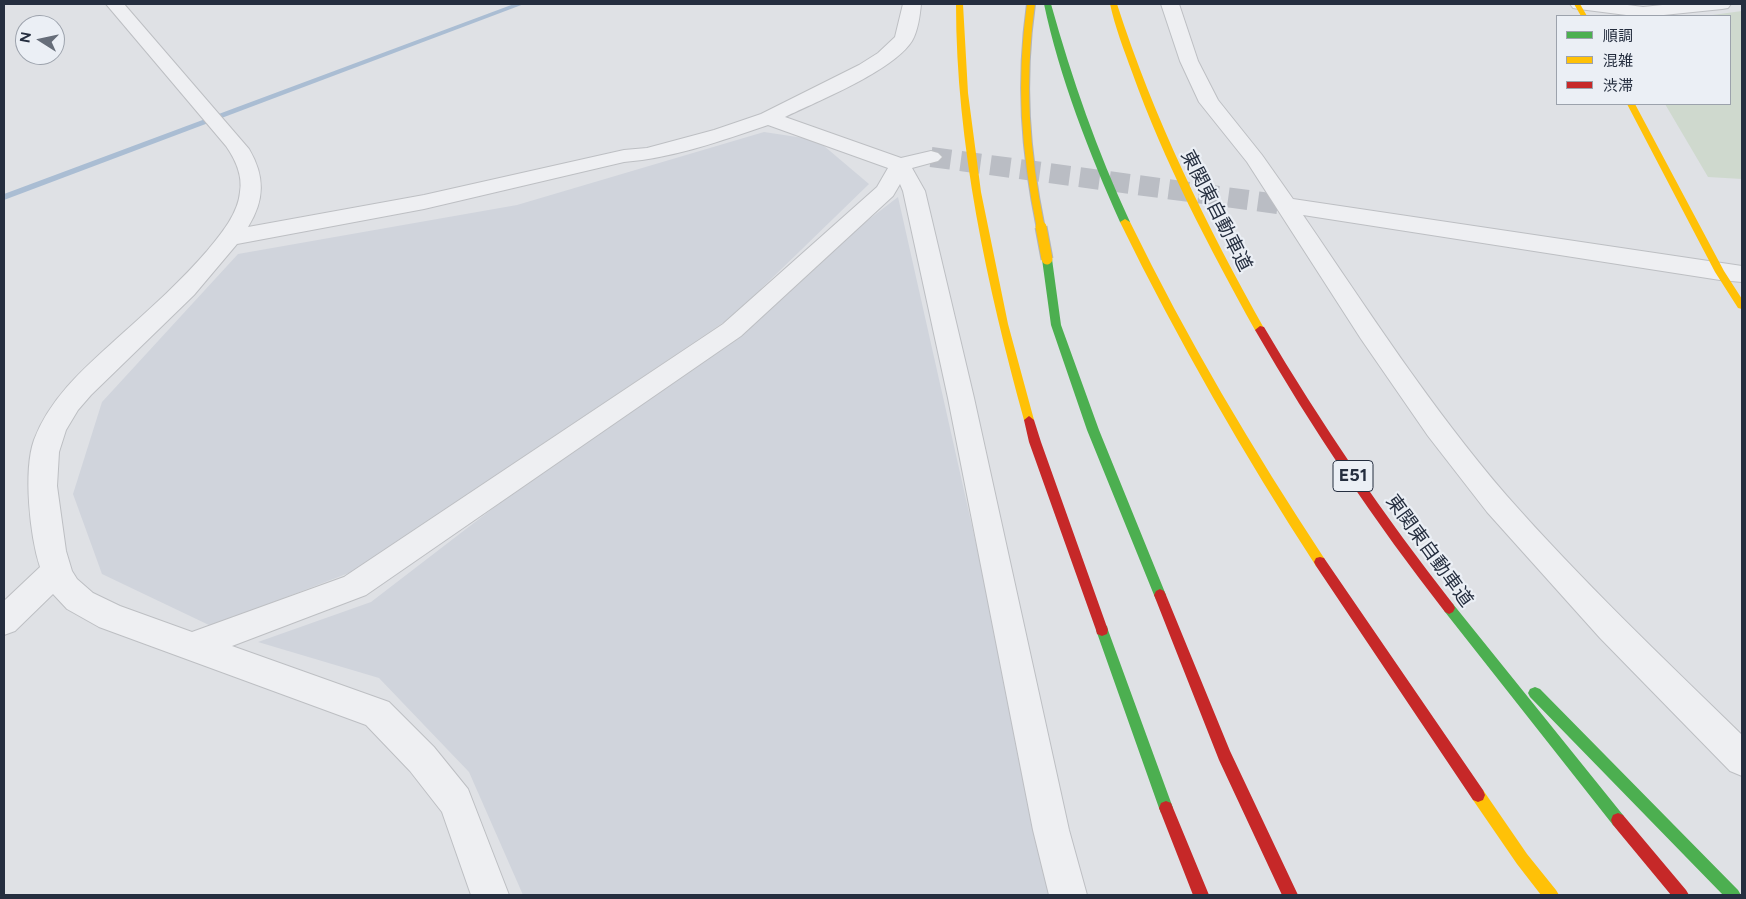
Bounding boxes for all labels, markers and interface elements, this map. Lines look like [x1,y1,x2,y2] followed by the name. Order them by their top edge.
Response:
[15,15,65,65] north arrow
[1556,15,1731,105] legend
[1603,27,1633,45] text: 順調
[16,31,35,44] text: N
[1603,52,1633,70] text: 混雑
[1603,77,1633,95] text: 渋滞
[1176,147,1256,275] street label: 東関東自動車道
[1333,461,1373,492] road number: E51
[1381,490,1477,612] street label: 東関東自動車道

